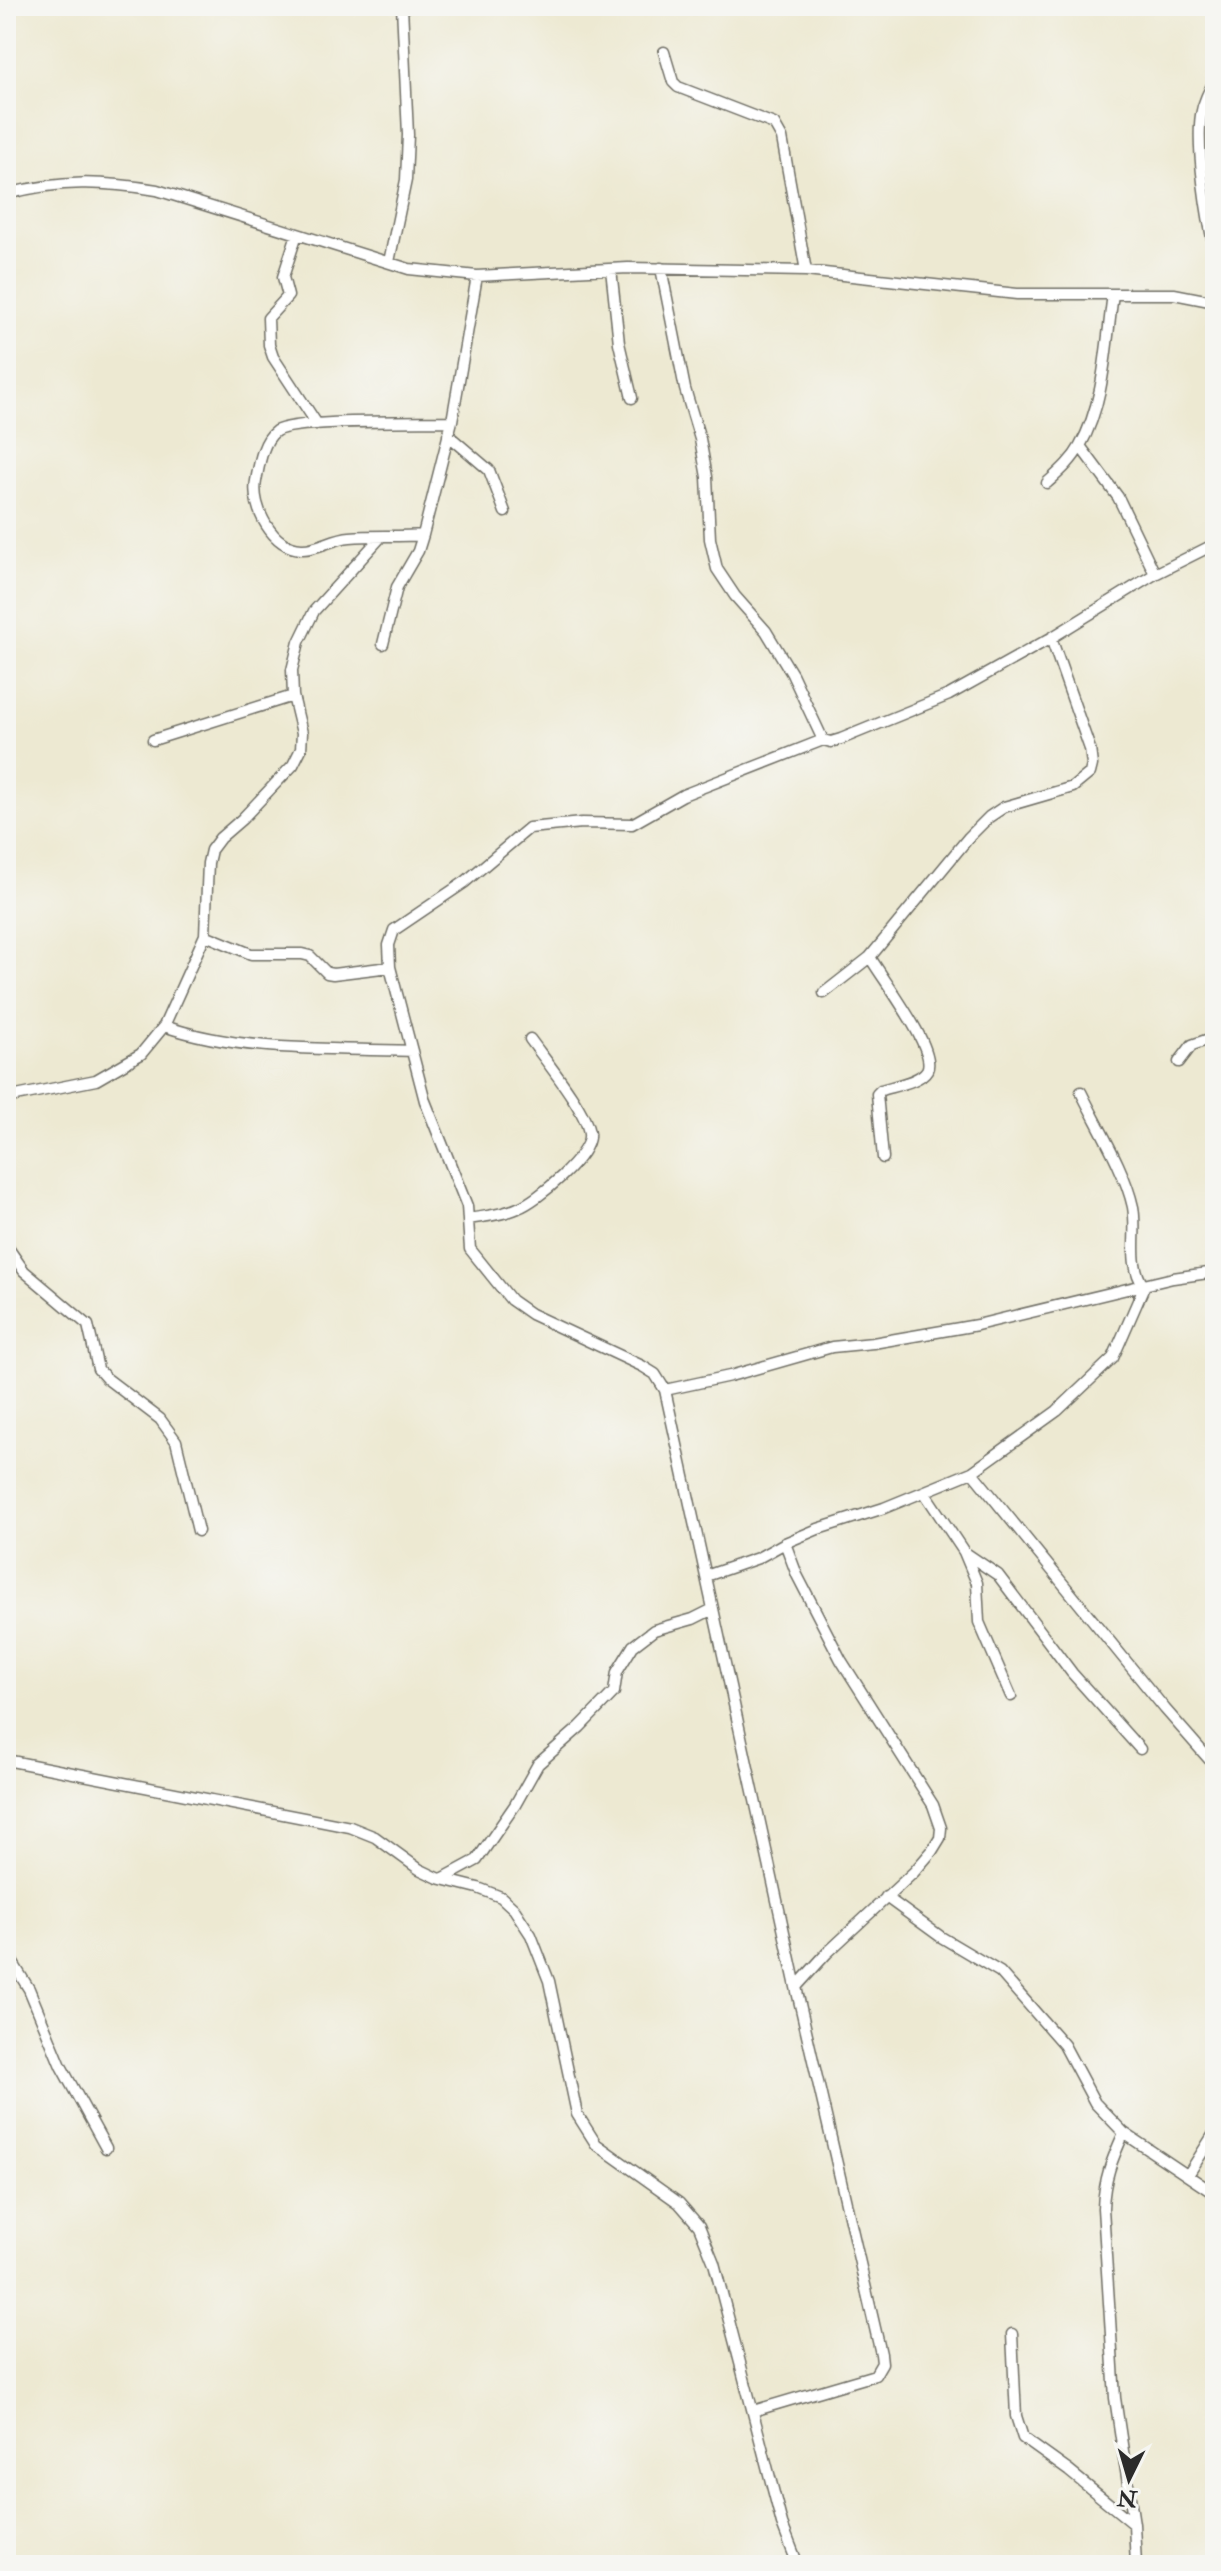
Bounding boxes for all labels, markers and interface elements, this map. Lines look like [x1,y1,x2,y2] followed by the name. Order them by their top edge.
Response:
[1089,2439,1169,2519] north arrow
[1116,2483,1139,2513] text: N

